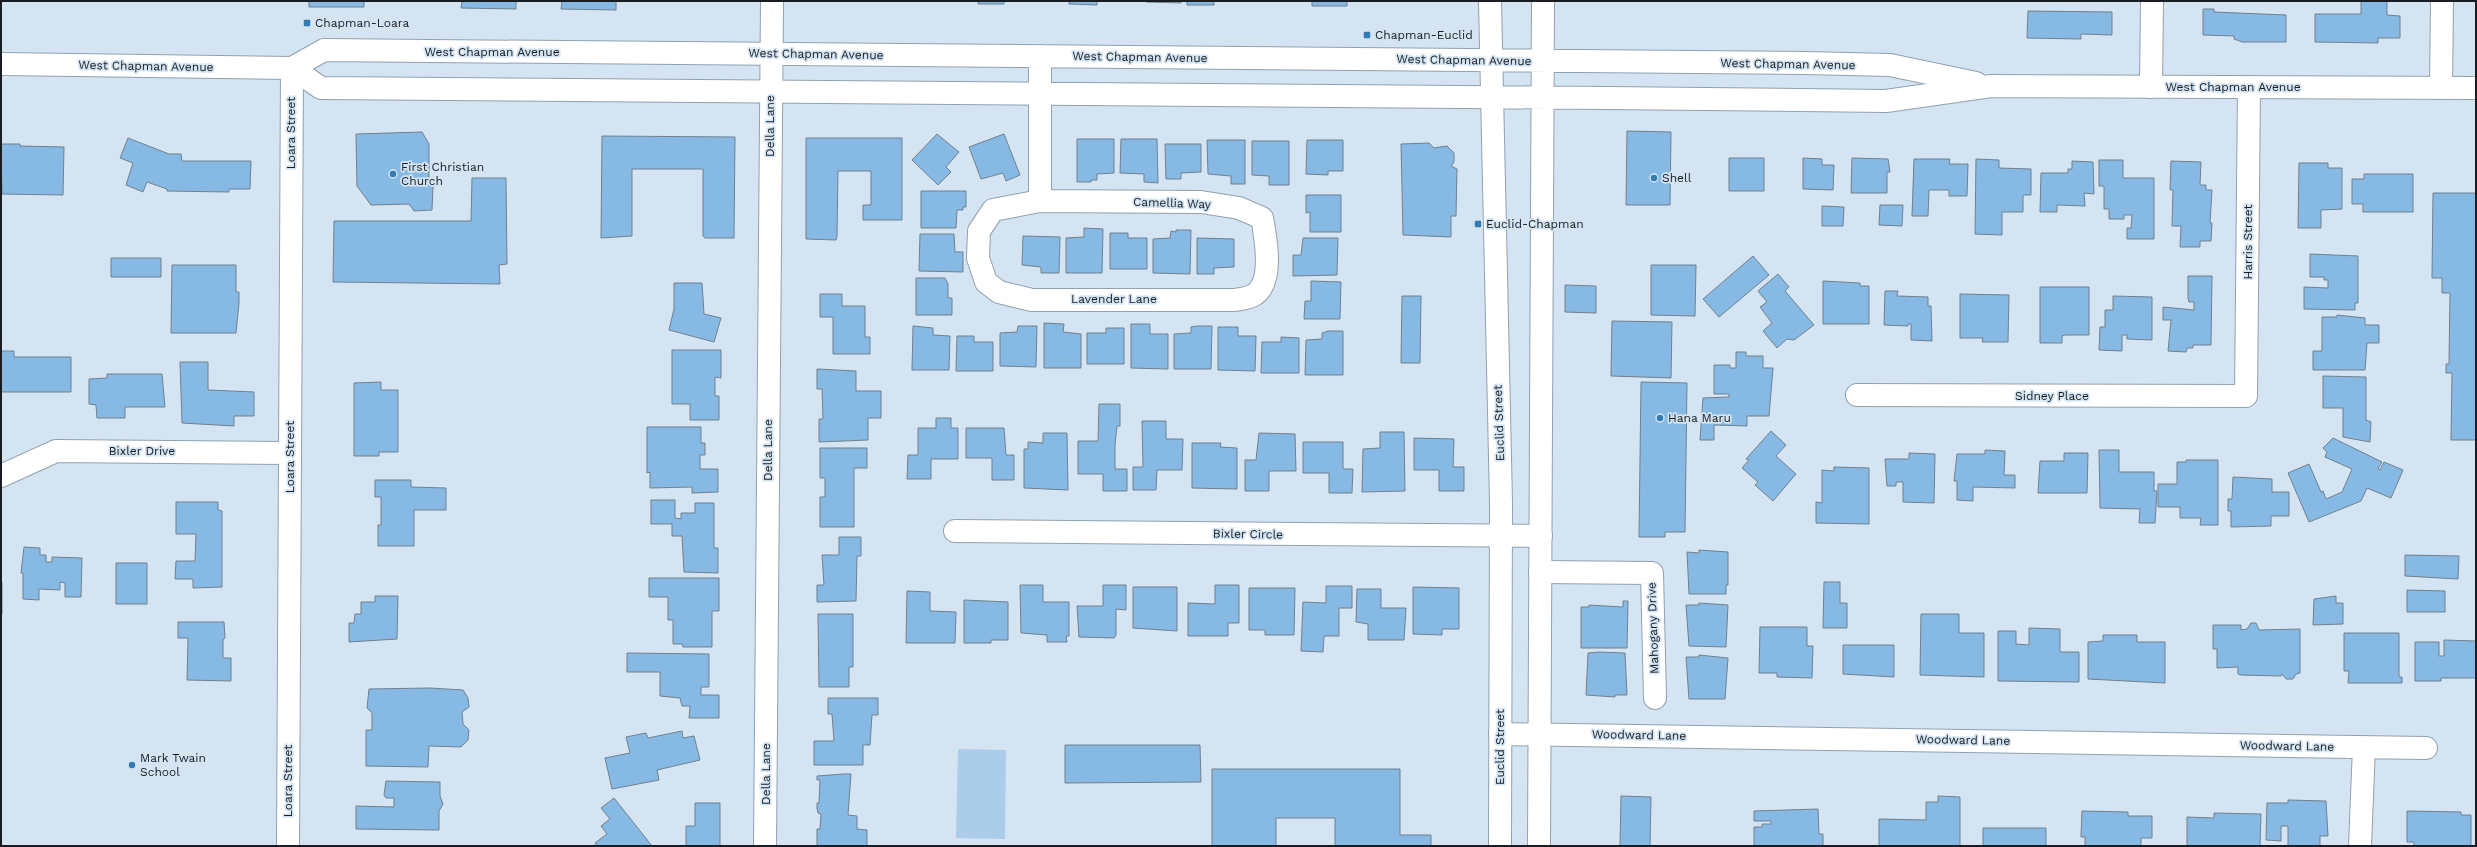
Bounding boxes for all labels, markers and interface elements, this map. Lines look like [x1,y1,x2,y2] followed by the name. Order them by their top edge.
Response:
[315,16,409,30] place label: Chapman-Loara
[302,18,312,28] marker: Chapman-Loara
[1375,28,1473,42] place label: Chapman-Euclid
[1362,30,1372,40] marker: Chapman-Euclid
[424,45,560,59] street label: West Chapman Avenue
[748,46,884,62] street label: West Chapman Avenue
[1072,49,1208,65] street label: West Chapman Avenue
[1396,52,1532,68] street label: West Chapman Avenue
[1720,56,1856,72] street label: West Chapman Avenue
[78,58,214,74] street label: West Chapman Avenue
[2165,80,2301,94] street label: West Chapman Avenue
[763,95,777,157] street label: Della Lane
[284,97,298,169] street label: Loara Street
[401,160,484,188] place label: First Christian Church
[388,169,398,179] marker: First Christian Church
[1662,171,1692,185] place label: Shell
[1649,173,1659,183] marker: Shell
[1133,195,1212,211] street label: Camellia Way
[2241,204,2255,280] street label: Harris Street
[1486,217,1584,231] place label: Euclid-Chapman
[1473,219,1483,229] marker: Euclid-Chapman
[1071,292,1157,306] street label: Lavender Lane
[1491,385,1507,461] street label: Euclid Street
[2015,389,2089,403] street label: Sidney Place
[1668,411,1731,425] place label: Hana Maru
[1655,413,1665,423] marker: Hana Maru
[761,419,775,481] street label: Della Lane
[283,421,297,493] street label: Loara Street
[109,444,175,458] street label: Bixler Drive
[1213,526,1283,542] street label: Bixler Circle
[1644,582,1662,674] street label: Mahogany Drive
[1493,709,1507,785] street label: Euclid Street
[1592,727,1686,743] street label: Woodward Lane
[1916,732,2010,748] street label: Woodward Lane
[2240,738,2334,754] street label: Woodward Lane
[759,743,773,805] street label: Della Lane
[281,745,295,817] street label: Loara Street
[140,751,206,779] place label: Mark Twain School
[127,760,137,770] marker: Mark Twain School

